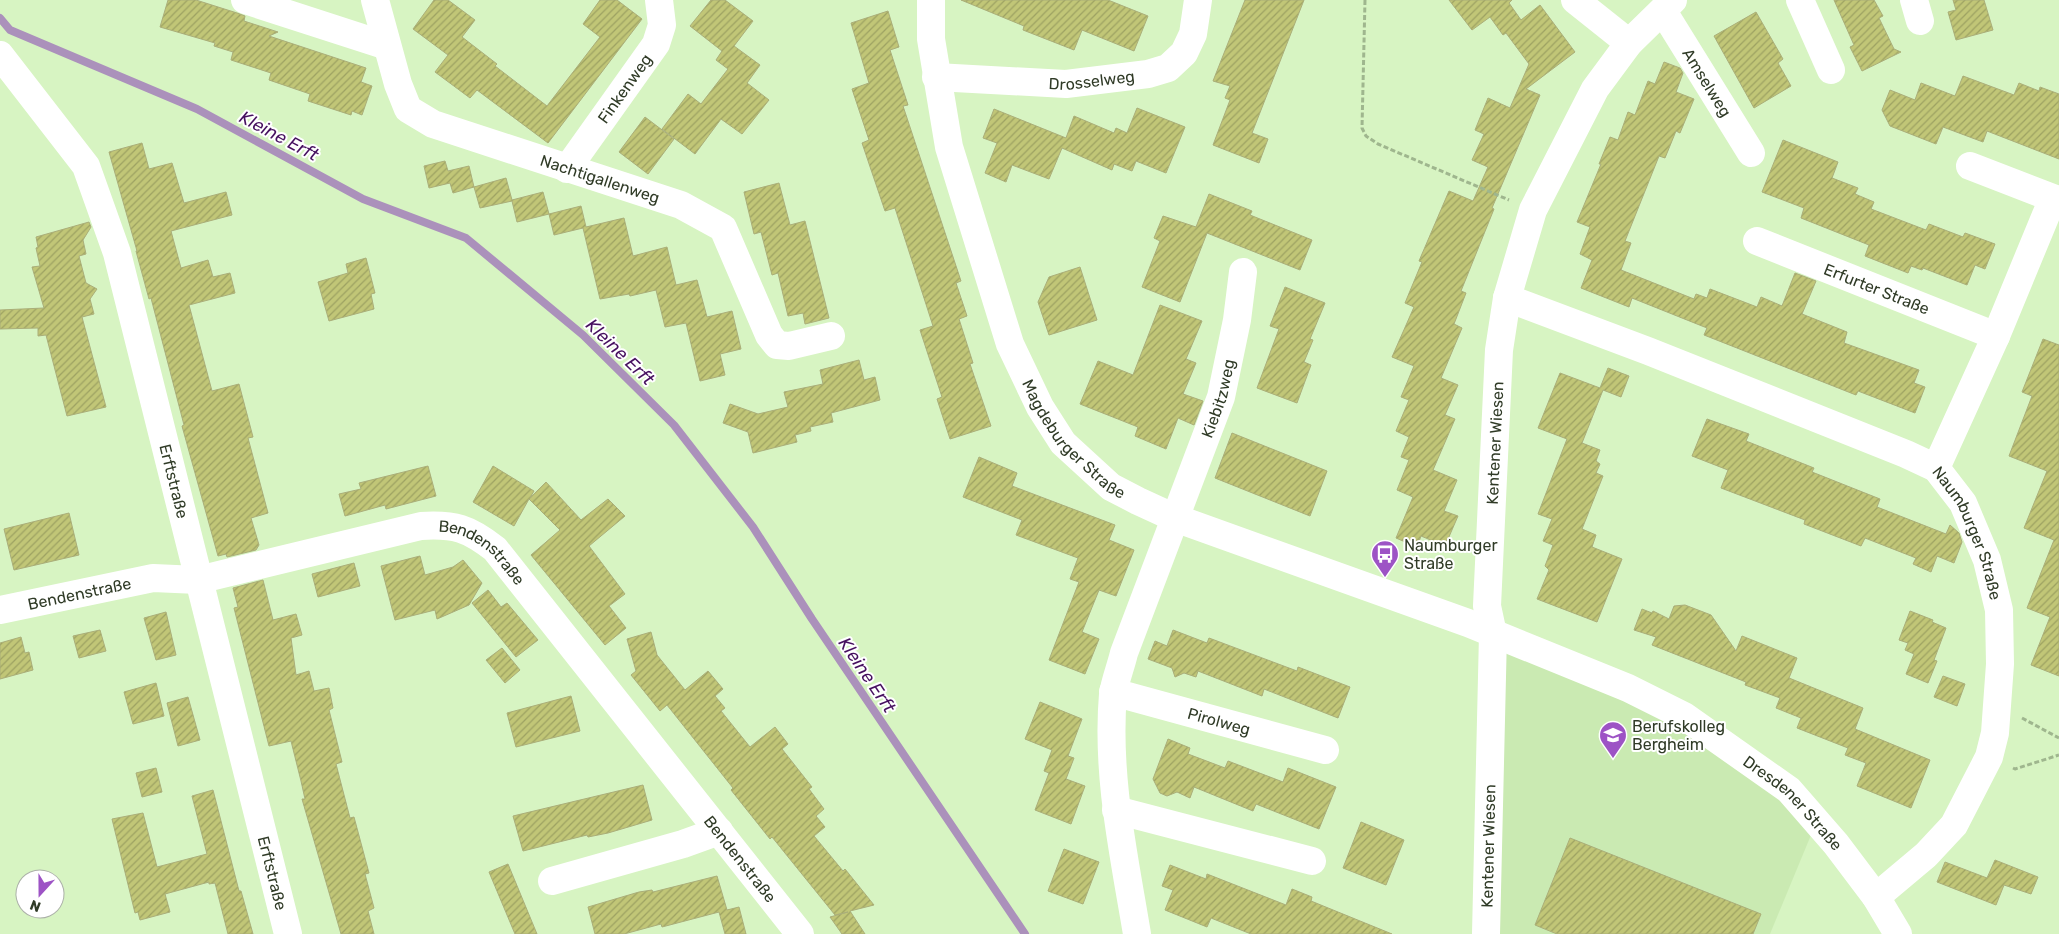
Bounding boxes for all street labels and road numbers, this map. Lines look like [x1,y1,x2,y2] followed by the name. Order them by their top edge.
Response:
[1679,45,1736,120] street label: Amselweg
[593,50,656,127] street label: Finkenweg
[1048,66,1136,93] street label: Drosselweg
[538,150,662,207] street label: Nachtigallenweg
[1821,259,1932,318] street label: Erfurter Straße
[1197,357,1238,440] street label: Kiebitzweg
[1019,376,1129,502] street label: Magdeburger Straße
[1482,381,1507,505] street label: Kentener Wiesen
[156,442,193,520] street label: Erftstraße
[1929,462,2006,602] street label: Naumburger Straße
[438,516,529,588] street label: Bendenstraße
[26,573,133,613] street label: Bendenstraße
[1186,703,1253,739] street label: Pirolweg
[1740,751,1847,854] street label: Dresdener Straße
[1477,784,1499,908] street label: Kentener Wiesen
[700,812,781,906] street label: Bendenstraße
[254,834,291,912] street label: Erftstraße

